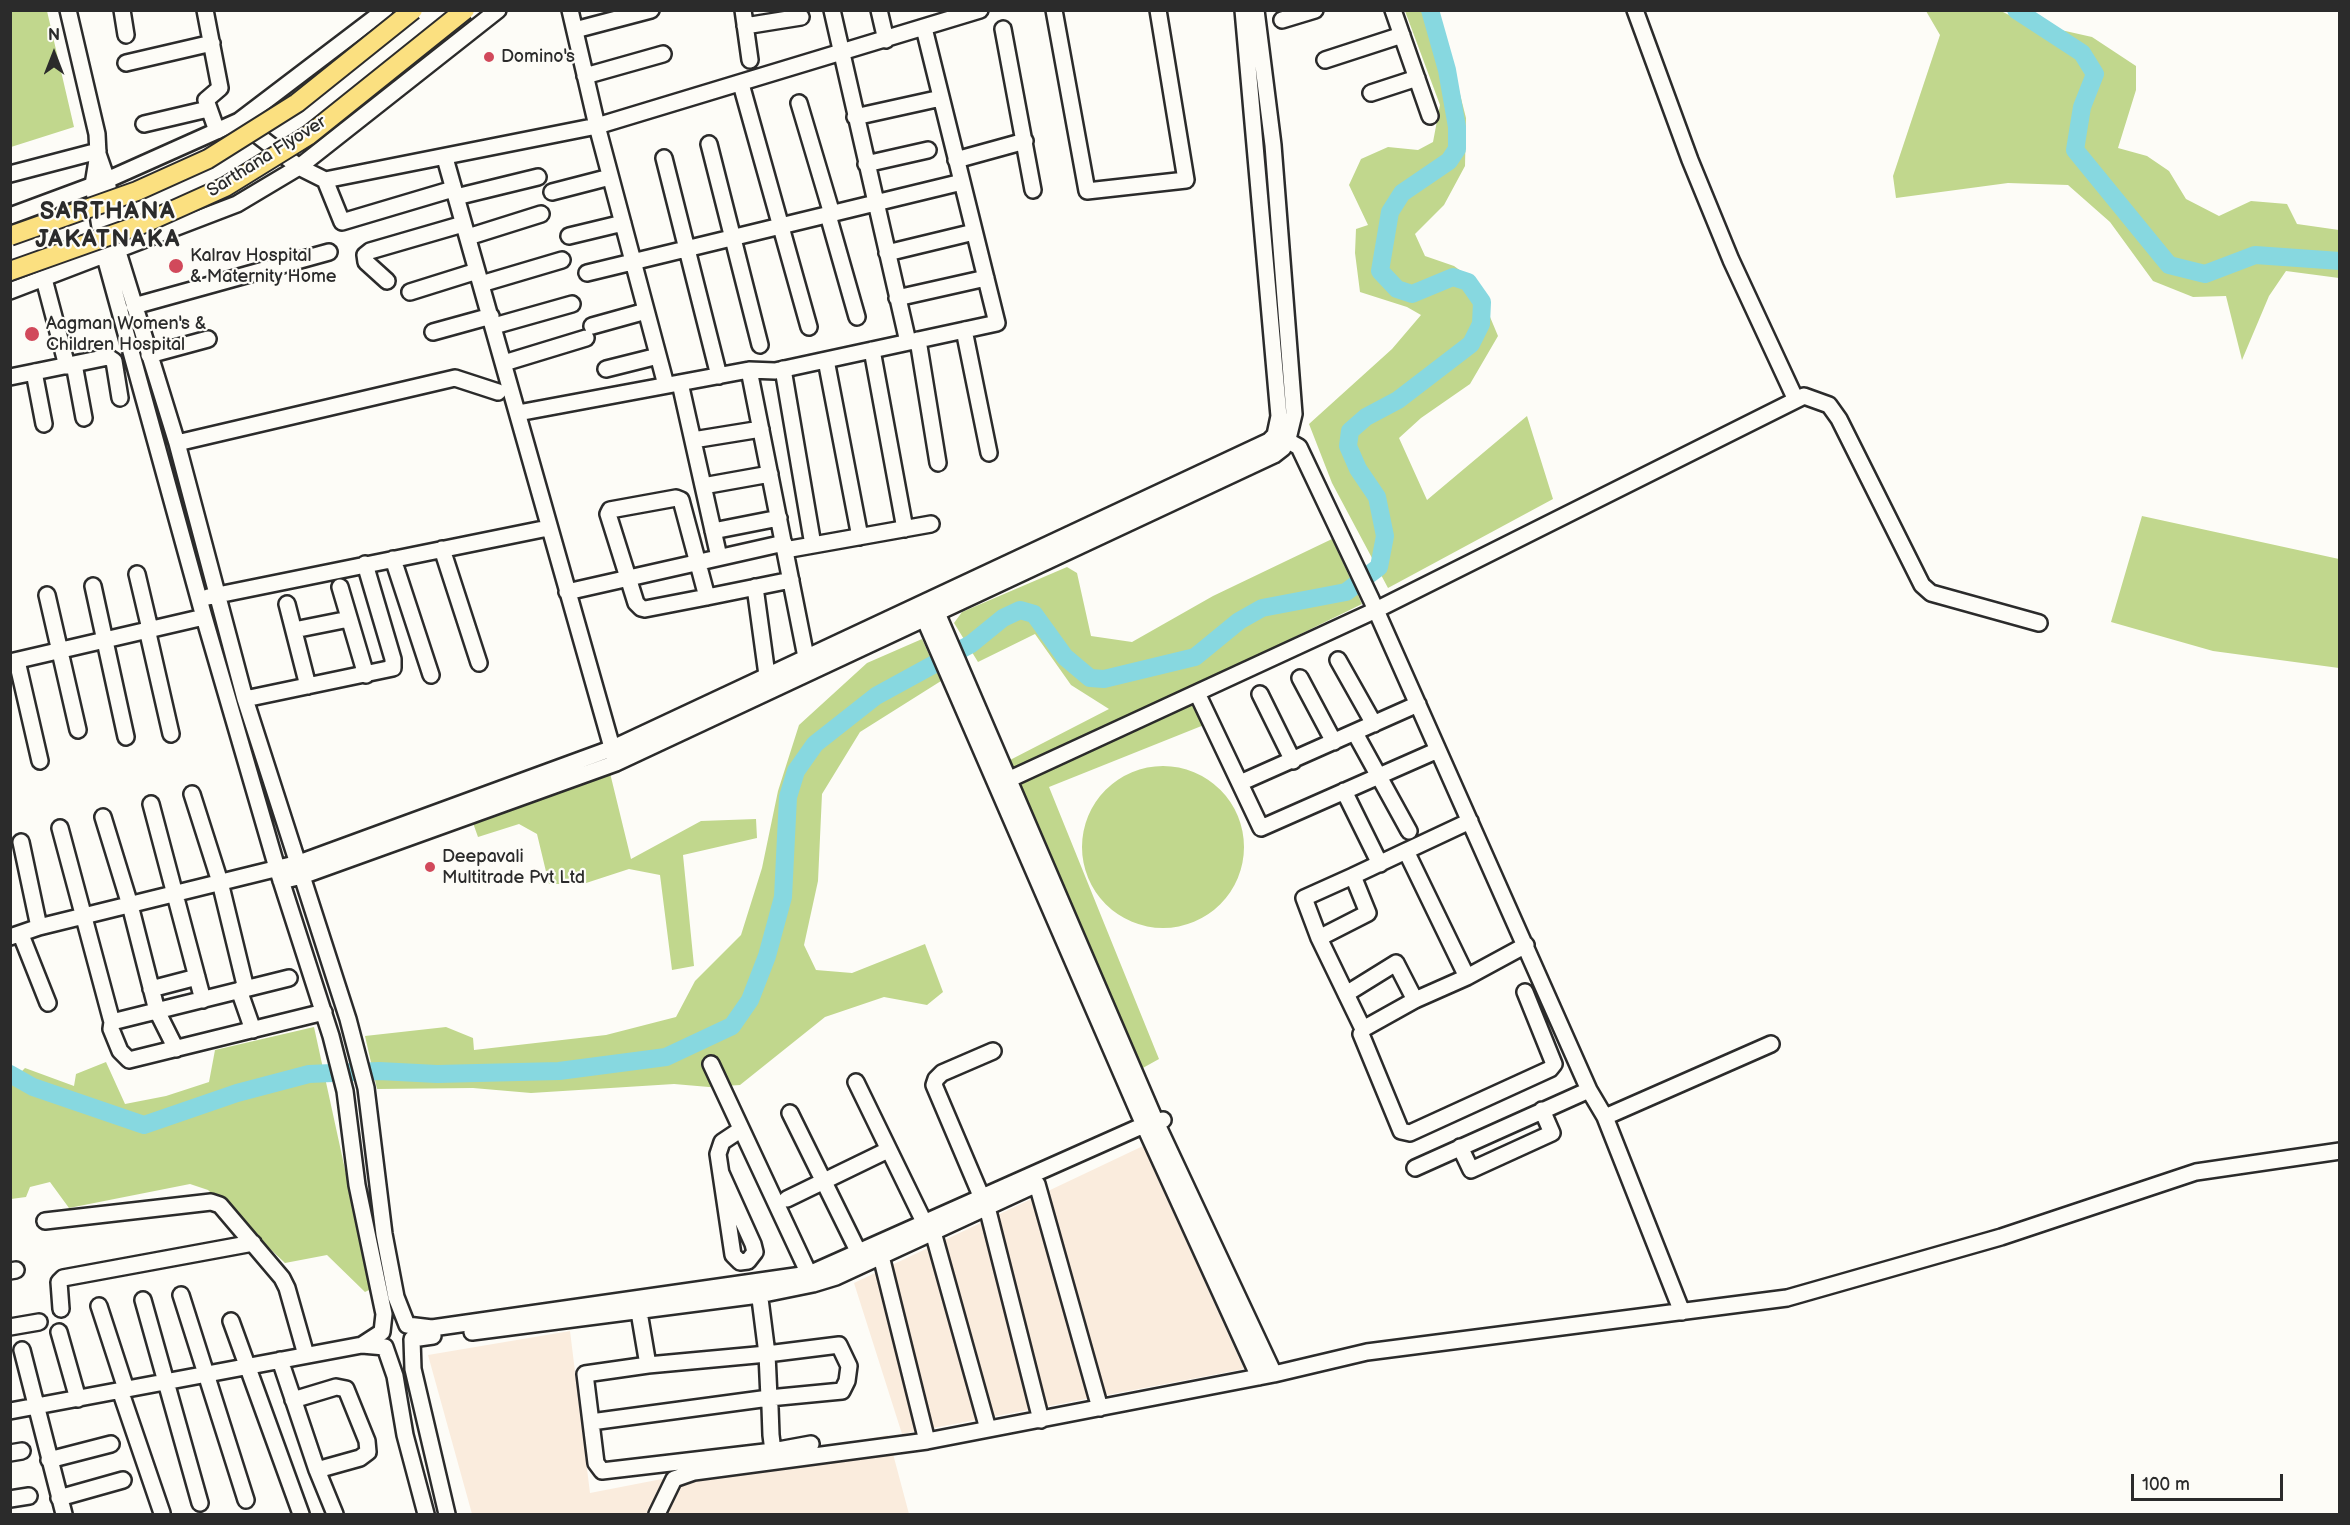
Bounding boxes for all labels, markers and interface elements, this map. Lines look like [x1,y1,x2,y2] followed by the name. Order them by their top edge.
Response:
[24,24,84,84] north arrow
[48,26,60,45] text: N
[501,46,575,68] place label: Domino's
[482,50,496,64] marker: Domino's
[203,112,331,202] street label: Sarthana Flyover
[35,199,181,255] district label: SARTHANA JAKATNAKA
[190,245,337,288] place label: Kalrav Hospital & Maternity Home
[167,257,185,275] marker: Kalrav Hospital & Maternity Home
[46,313,207,356] place label: Aagman Women's & Children Hospital
[23,325,41,343] marker: Aagman Women's & Children Hospital
[442,846,585,888] place label: Deepavali Multitrade Pvt Ltd
[423,860,437,874] marker: Deepavali Multitrade Pvt Ltd
[2134,1462,2286,1500] scale bar
[2142,1474,2190,1495] text: 100 m

